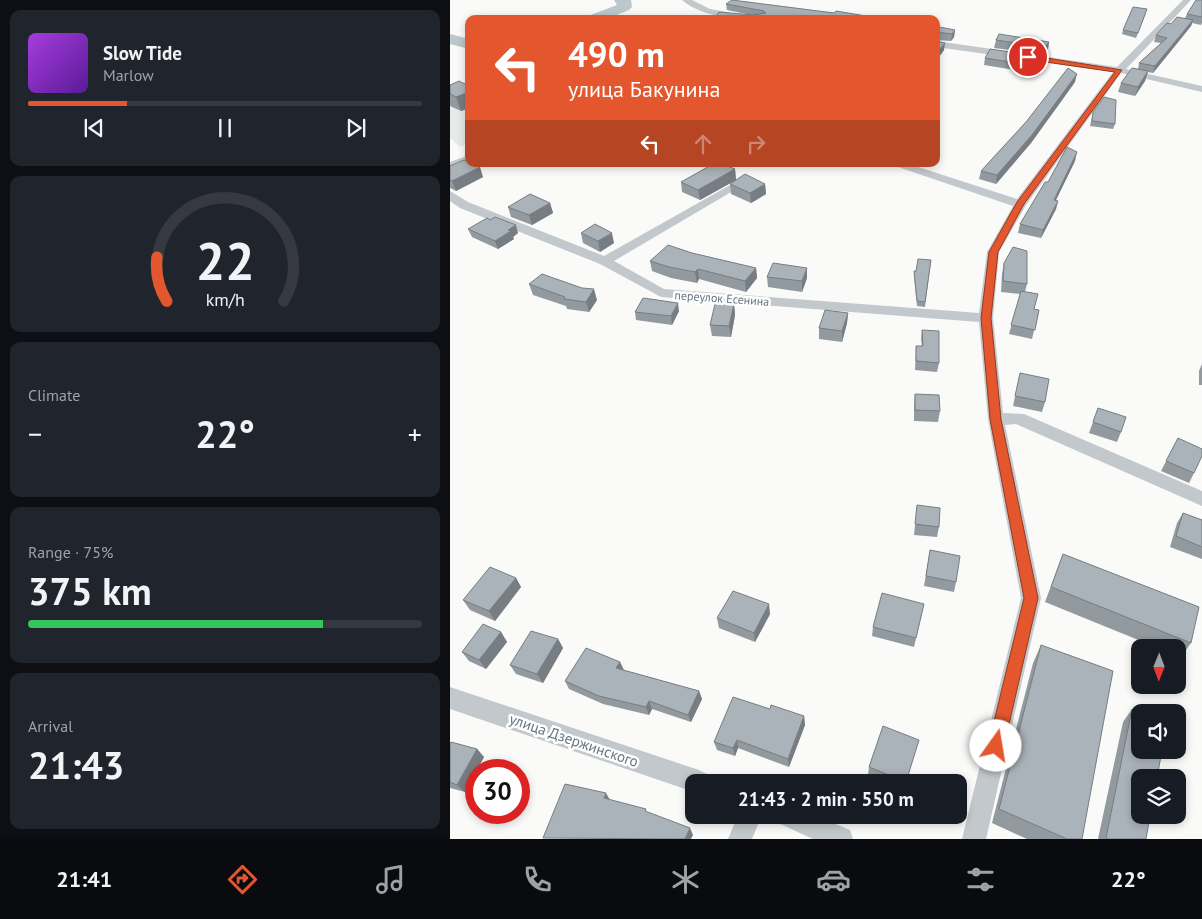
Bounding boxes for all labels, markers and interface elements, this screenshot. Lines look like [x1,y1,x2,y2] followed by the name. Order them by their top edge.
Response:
[568,31,665,77] text: 490 m
[485,35,550,100] icon: left
[1007,36,1049,78] pin
[103,41,182,65] text: Slow Tide
[1014,43,1042,71] icon: arrive
[103,65,154,85] text: Marlow
[568,75,720,103] text: улица Бакунина
[80,114,108,142] icon: previous
[211,114,239,142] icon: pause
[342,114,370,142] icon: next
[636,130,664,158] icon: left
[689,130,717,158] icon: ahead
[742,130,770,158] icon: right
[196,227,254,294] text: 22
[674,287,770,309] street label: переулок Есенина
[205,288,245,311] text: km/h
[28,385,80,405] text: Climate
[195,409,255,458] text: 22°
[28,415,42,452] text: −
[408,415,422,452] text: +
[28,542,113,562] text: Range · 75%
[28,566,152,615] text: 375 km
[1131,639,1186,694] north arrow
[1131,639,1186,824] map controls
[1131,704,1186,759] button: sound
[507,709,641,771] street label: улица Дзержинского
[28,716,73,736] text: Arrival
[969,719,1021,771] position arrow
[28,740,124,789] text: 21:43
[465,759,530,824] speed limit sign: 30
[1131,769,1186,824] button: layers
[738,787,914,811] text: 21:43 · 2 min · 550 m
[225,862,260,897] icon: directions
[373,862,408,897] icon: music
[520,862,555,897] icon: phone
[668,862,703,897] icon: climate
[816,862,851,897] icon: car
[963,862,998,897] icon: filters
[56,865,112,893] text: 21:41
[1111,865,1146,893] text: 22°

